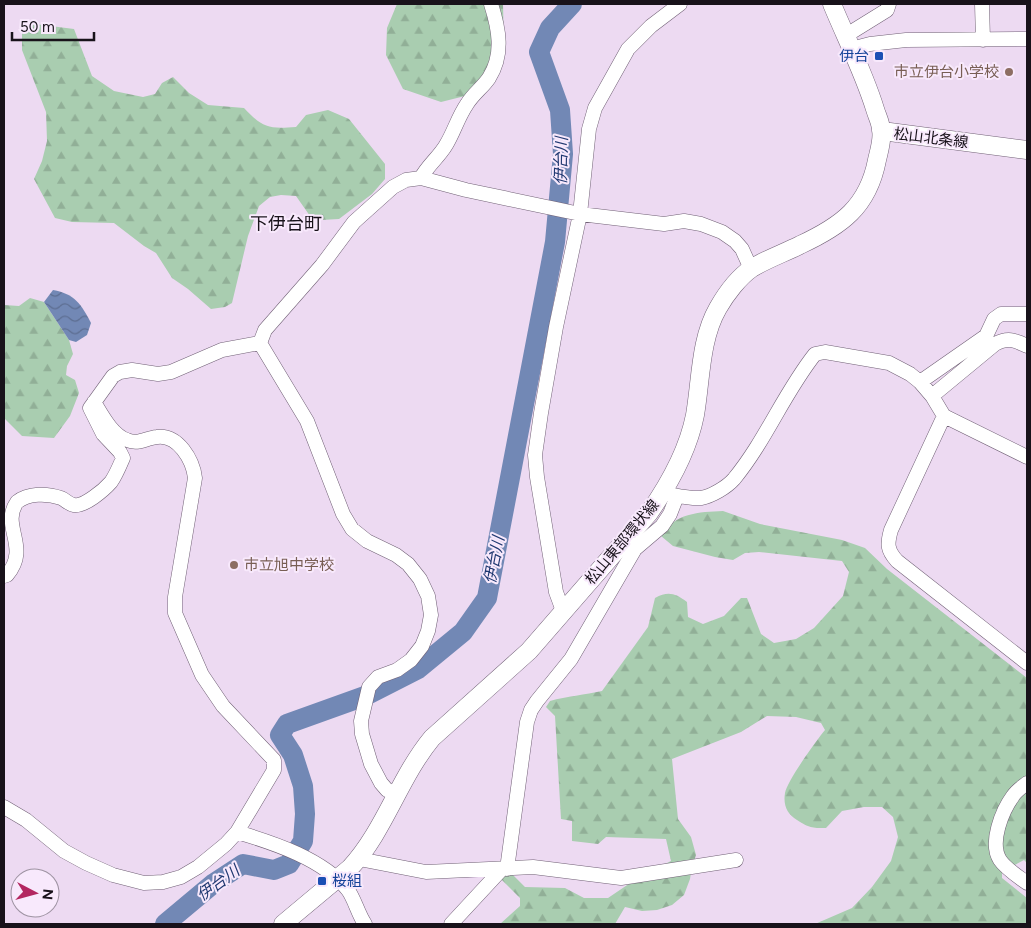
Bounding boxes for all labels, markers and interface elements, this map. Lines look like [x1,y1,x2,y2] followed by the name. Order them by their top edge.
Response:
[12,10,95,42] scale bar
[20,18,55,36] text: 50 m
[839,47,869,65] place label: 伊台
[873,50,885,62] marker: 伊台
[894,63,999,81] place label: 市立伊台小学校
[1003,66,1015,78] marker: 市立伊台小学校
[893,124,969,152] street label: 松山北条線
[551,135,571,185] water label: 伊台川
[250,213,322,235] district label: 下伊台町
[581,496,663,588] street label: 松山東部環状線
[480,533,508,585] water label: 伊台川
[244,556,334,574] place label: 市立旭中学校
[228,559,240,571] marker: 市立旭中学校
[193,860,245,905] water label: 伊台川
[10,868,60,918] north arrow
[332,872,362,890] place label: 桜組
[316,875,328,887] marker: 桜組
[38,888,56,901] text: N

